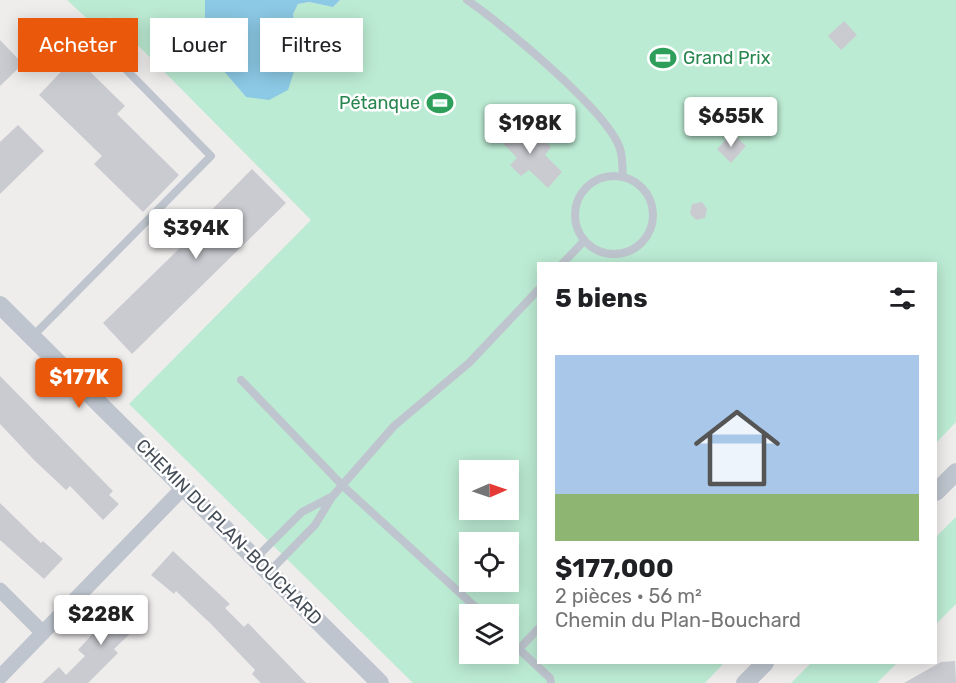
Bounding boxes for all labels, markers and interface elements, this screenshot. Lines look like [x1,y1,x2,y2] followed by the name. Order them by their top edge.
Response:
[18,18,138,72] chip: Acheter
[150,18,248,72] chip: Louer
[260,18,363,72] chip: Filtres
[648,43,678,73] sports icon: Grand Prix
[683,47,771,69] place label: Grand Prix
[425,88,455,118] sports icon: Pétanque
[339,92,420,114] place label: Pétanque
[689,97,773,148] pin: $655K
[488,104,572,155] pin: $198K
[698,104,764,128] text: $655K
[499,111,561,135] text: $198K
[154,209,238,260] pin: $394K
[163,216,229,240] text: $394K
[886,282,919,315] icon: filters
[555,283,648,314] text: 5 biens
[37,358,121,409] pin: $177K
[49,365,109,389] text: $177K
[683,394,791,502] icon: home
[131,434,327,630] street label: CHEMIN DU PLAN-BOUCHARD
[459,460,519,520] north arrow
[459,460,519,664] map controls
[459,532,519,592] button: locate
[555,553,674,584] text: $177,000
[555,584,702,608] text: 2 pièces · 56 m²
[59,595,143,646] pin: $228K
[68,602,134,626] text: $228K
[459,604,519,664] button: layers
[555,608,801,632] text: Chemin du Plan-Bouchard

